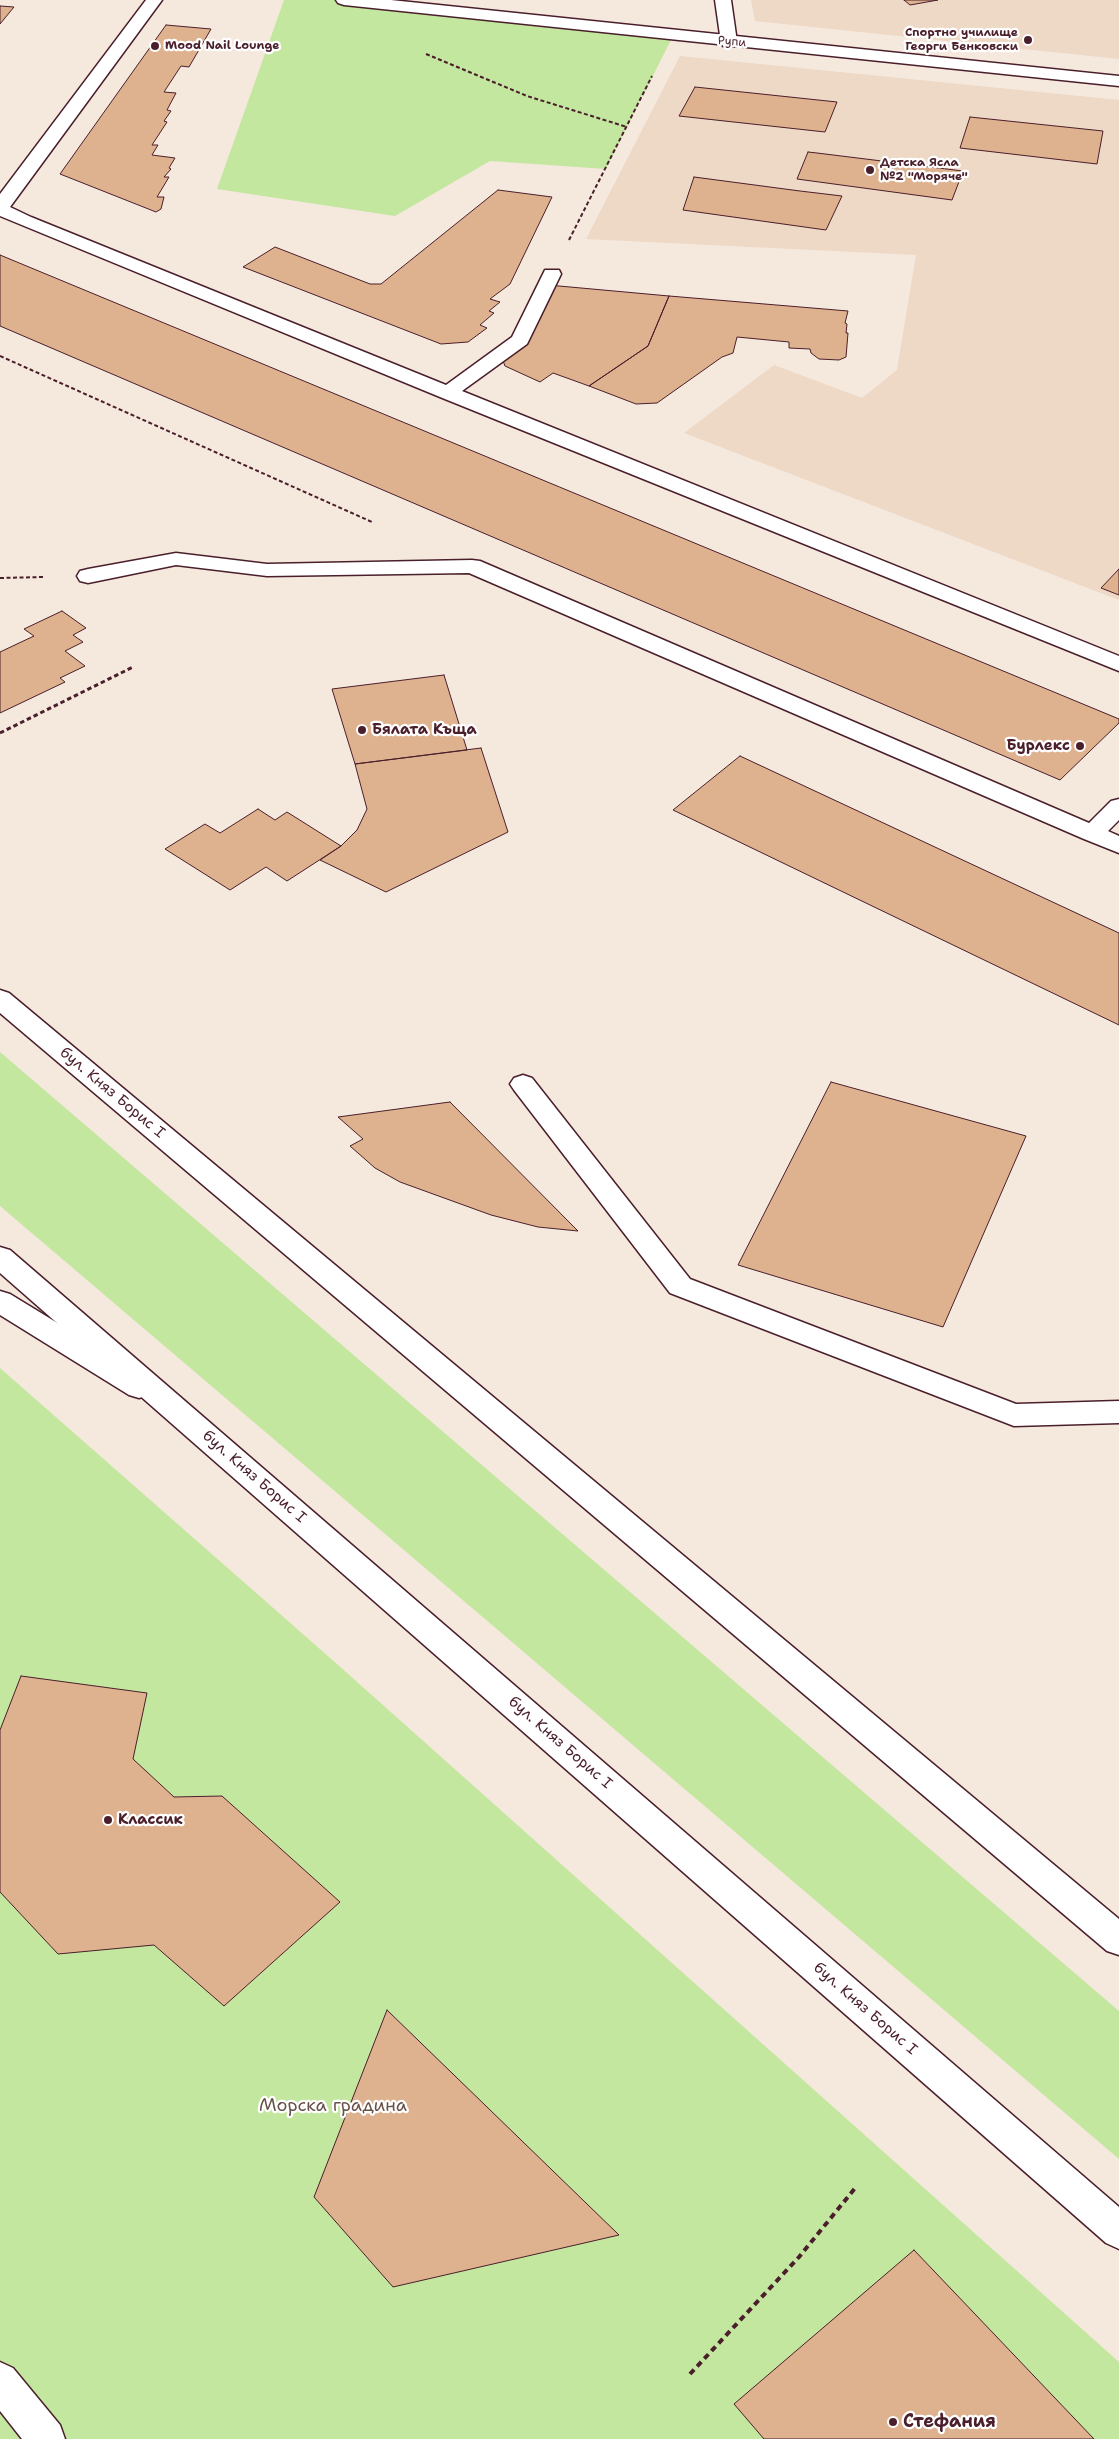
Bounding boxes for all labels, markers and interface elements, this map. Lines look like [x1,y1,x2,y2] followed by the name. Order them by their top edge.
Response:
[905,26,1018,54] place label: Спортно училище Георги Бенковски
[717,34,747,50] street label: Рупи
[1022,34,1034,46] marker: Спортно училище Георги Бенковски
[165,39,280,53] place label: Mood Nail Lounge
[149,40,161,52] marker: Mood Nail Lounge
[880,156,968,184] place label: Детска Ясла №2 "Моряче"
[864,164,876,176] marker: Детска Ясла №2 "Моряче"
[372,721,477,739] place label: Бялата Къща
[356,724,368,736] marker: Бялата Къща
[1007,737,1070,755] place label: Бурлекс
[1074,740,1086,752] marker: Бурлекс
[56,1044,168,1142] street label: бул. Княз Борис I
[198,1427,310,1527] street label: бул. Княз Борис I
[504,1693,616,1793] street label: бул. Княз Борис I
[118,1811,183,1829] place label: Классик
[102,1814,114,1826] marker: Классик
[809,1959,921,2059] street label: бул. Княз Борис I
[259,2095,407,2117] park label: Морска градина
[903,2411,996,2433] place label: Стефания
[887,2416,899,2428] marker: Стефания

